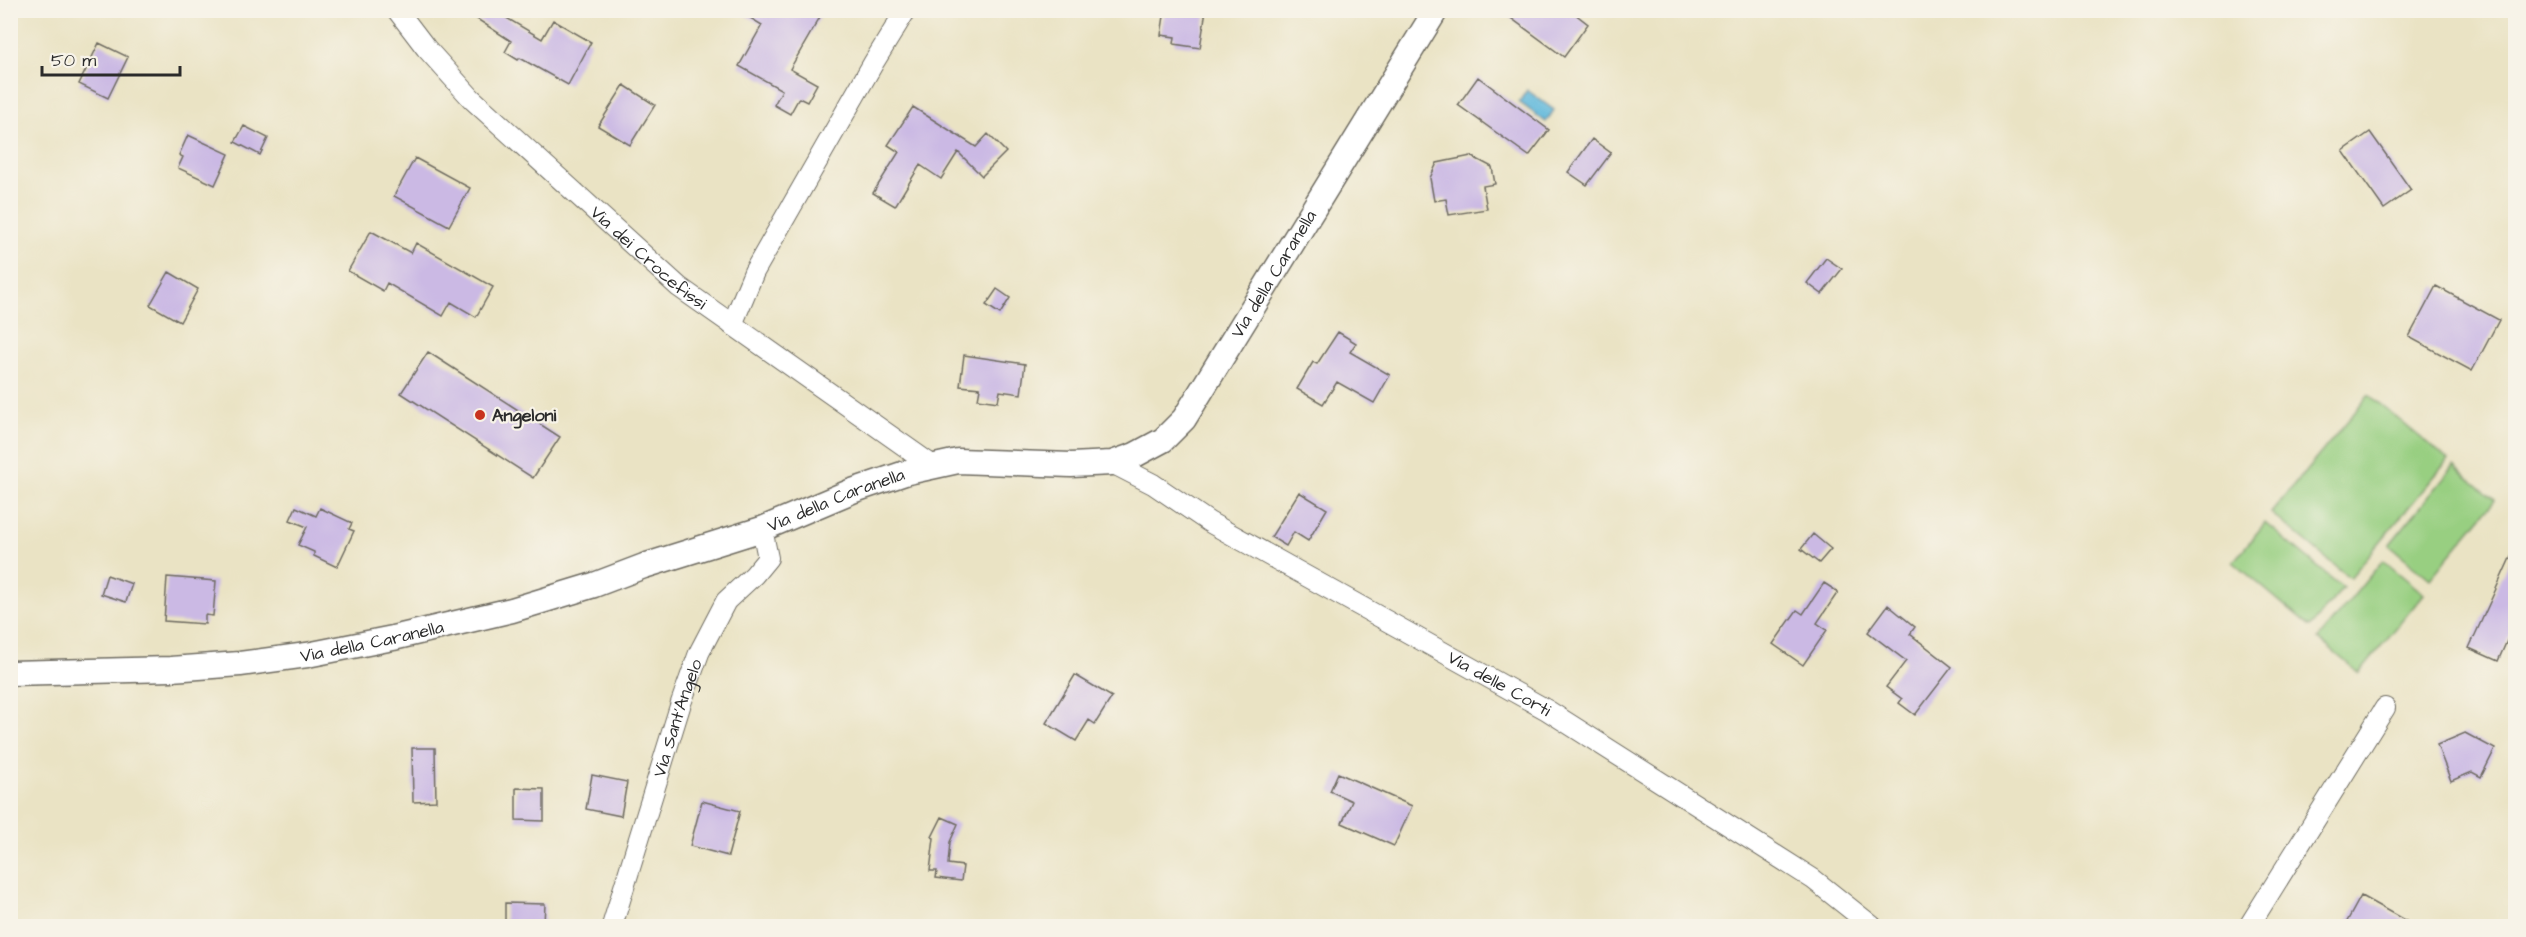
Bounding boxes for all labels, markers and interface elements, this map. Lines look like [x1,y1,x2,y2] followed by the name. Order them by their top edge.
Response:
[42,39,180,77] scale bar
[51,48,96,73] text: 50 m
[585,200,712,316] street label: Via dei Crocefissi
[1224,205,1322,343] street label: Via della Caranella
[492,403,557,429] place label: Angeloni
[473,408,487,422] marker: Angeloni
[763,462,908,538] street label: Via della Caranella
[299,614,446,668] street label: Via della Caranella
[1443,645,1556,722] street label: Via delle Corti
[646,655,708,780] street label: Via Sant'Angelo

